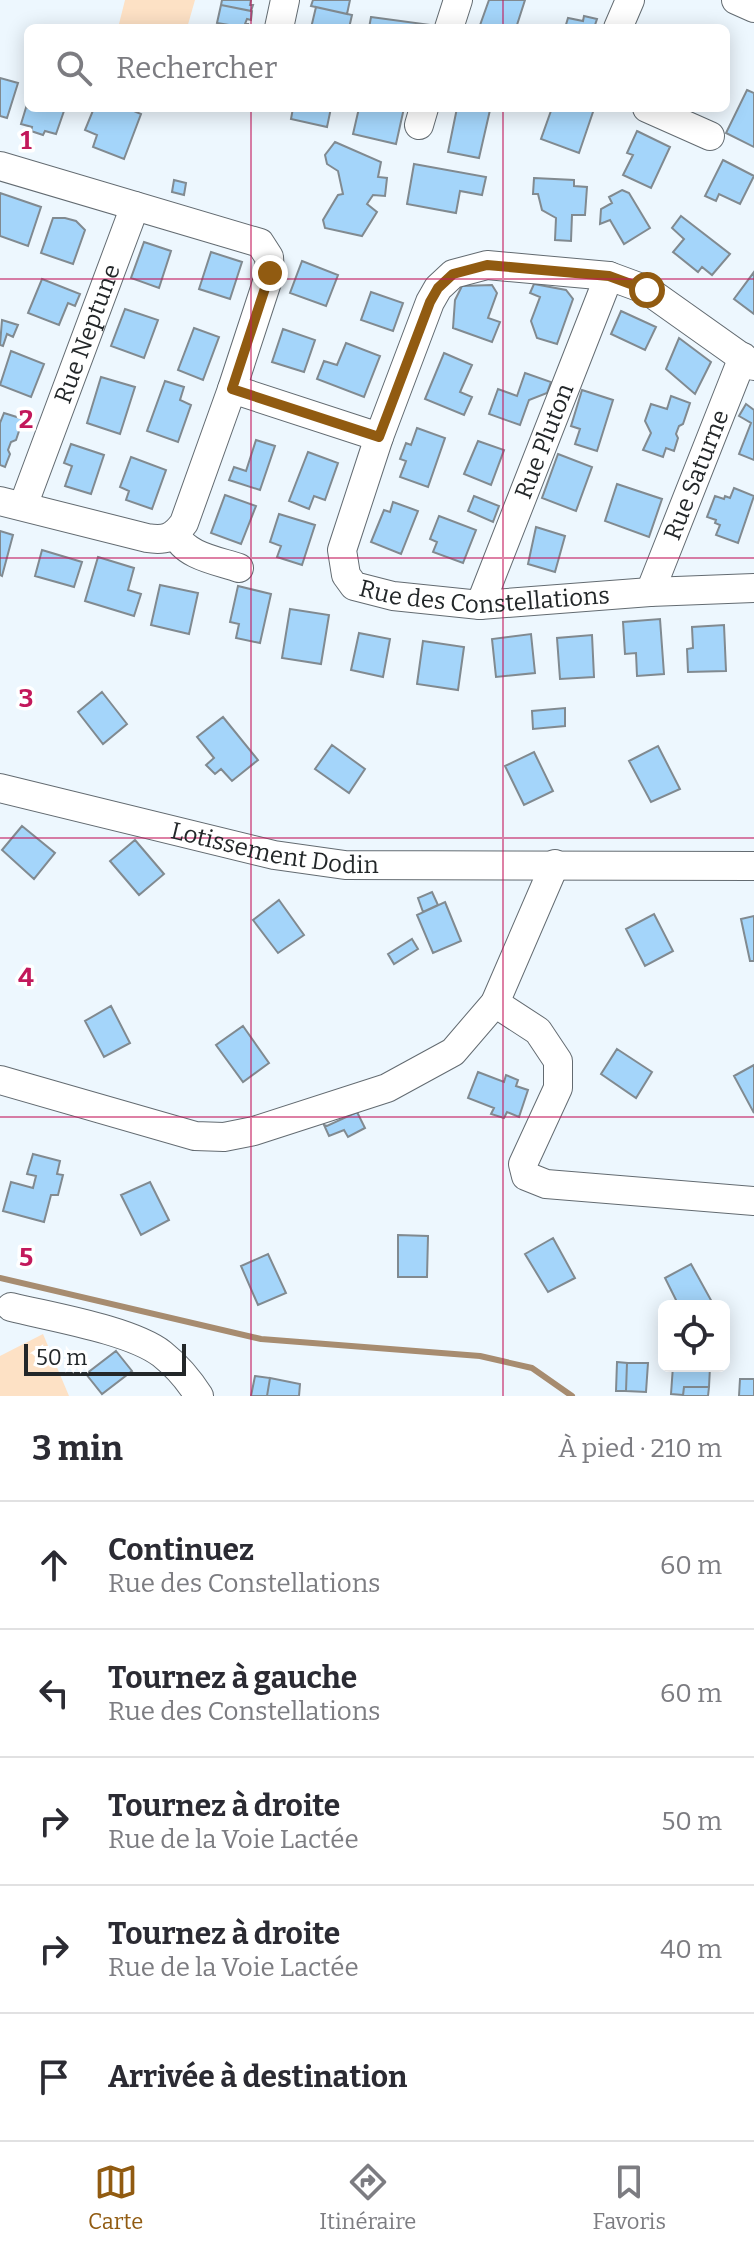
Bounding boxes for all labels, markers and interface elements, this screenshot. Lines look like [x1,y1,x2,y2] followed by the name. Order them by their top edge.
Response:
[24,24,730,112] search box
[52,46,96,90] icon: search
[116,50,277,86] text: Rechercher
[20,125,32,156] text: 1
[252,255,288,291] route end
[49,260,126,407] street label: Rue Neptune
[629,272,665,308] route start
[509,380,579,503] street label: Rue Pluton
[19,404,33,435] text: 2
[658,406,735,544] street label: Rue Saturne
[356,574,611,619] street label: Rue des Constellations
[19,683,33,714] text: 3
[168,816,379,879] street label: Lotissement Dodin
[18,962,34,993] text: 4
[19,1242,33,1273] text: 5
[658,1300,730,1372] map controls
[658,1300,730,1372] button: locate
[24,1340,186,1376] scale bar
[36,1344,87,1371] text: 50 m
[32,1428,123,1469] text: 3 min
[558,1433,722,1464] text: À pied · 210 m
[108,1532,254,1568] text: Continuez
[32,1543,76,1587] icon: ahead
[660,1550,722,1581] text: 60 m
[108,1568,381,1599] text: Rue des Constellations
[108,1660,357,1696] text: Tournez à gauche
[32,1671,76,1715] icon: left
[660,1678,722,1709] text: 60 m
[108,1696,381,1727] text: Rue des Constellations
[108,1788,340,1824] text: Tournez à droite
[32,1799,76,1843] icon: right
[661,1806,722,1837] text: 50 m
[108,1824,359,1855] text: Rue de la Voie Lactée
[108,1916,340,1952] text: Tournez à droite
[32,1927,76,1971] icon: right
[660,1934,722,1965] text: 40 m
[108,1952,359,1983] text: Rue de la Voie Lactée
[32,2055,76,2099] icon: arrive
[108,2059,407,2095] text: Arrivée à destination
[88,2160,143,2235] tab: Carte
[319,2160,416,2235] tab: Itinéraire
[592,2160,666,2235] tab: Favoris

